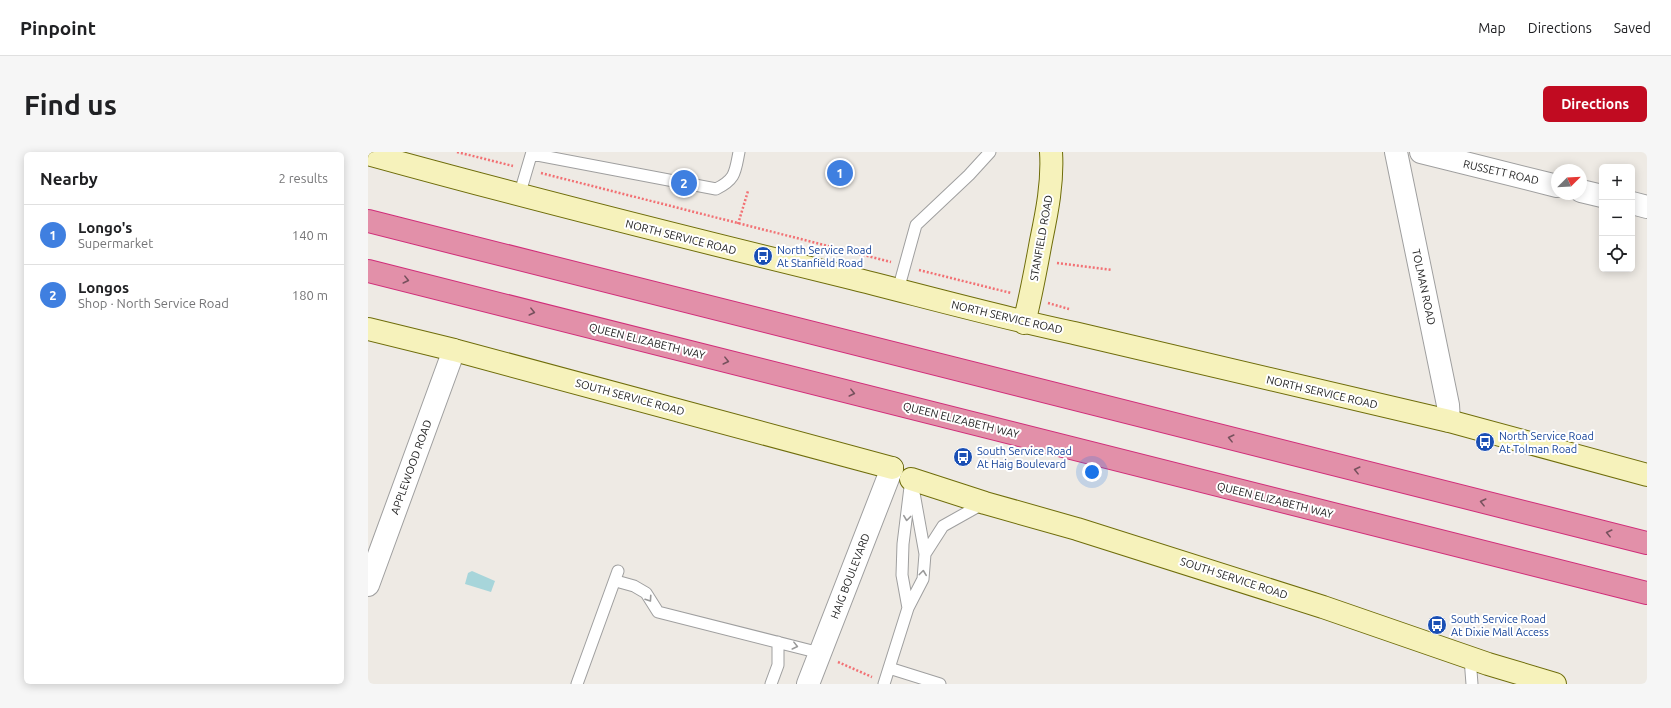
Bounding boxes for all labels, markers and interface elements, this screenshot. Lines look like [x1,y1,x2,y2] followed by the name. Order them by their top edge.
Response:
[20,17,96,39] text: Pinpoint
[1478,20,1506,36] text: Map
[1528,20,1592,36] text: Directions
[1614,20,1651,36] text: Saved
[1543,86,1647,122] button: Directions
[24,89,117,120] text: Find us
[1462,157,1540,187] street label: RUSSETT ROAD
[827,158,853,188] pin: 1
[1551,164,1587,200] north arrow
[1599,164,1635,272] map controls
[1599,164,1635,200] button: +
[671,168,697,198] pin: 2
[40,169,98,188] text: Nearby
[278,171,328,185] text: 2 results
[1028,194,1055,282] street label: STANFIELD ROAD
[1599,200,1635,236] button: −
[624,217,738,257] street label: NORTH SERVICE ROAD
[78,219,132,236] text: Longo's
[49,228,57,242] text: 1
[292,228,328,242] text: 140 m
[78,236,153,250] text: Supermarket
[1599,236,1635,272] button: locate
[777,244,872,269] place label: North Service Road At Stanfield Road
[752,245,774,267] bus stop icon: North Service Road At Stanfield Road
[1410,248,1438,326] street label: TOLMAN ROAD
[403,276,409,284] one-way arrow
[78,279,129,296] text: Longos
[49,288,57,302] text: 2
[292,288,328,302] text: 180 m
[78,296,229,310] text: Shop · North Service Road
[950,298,1064,336] street label: NORTH SERVICE ROAD
[528,307,535,316] one-way arrow
[588,321,707,361] street label: QUEEN ELIZABETH WAY
[722,356,729,365] one-way arrow
[1265,373,1379,411] street label: NORTH SERVICE ROAD
[574,377,686,417] street label: SOUTH SERVICE ROAD
[849,388,855,396] one-way arrow
[902,400,1021,440] street label: QUEEN ELIZABETH WAY
[388,418,434,516] street label: APPLEWOOD ROAD
[1499,430,1594,455] place label: North Service Road At Tolman Road
[1474,431,1496,453] bus stop icon: North Service Road At Tolman Road
[1228,435,1234,443] one-way arrow
[977,445,1072,470] place label: South Service Road At Haig Boulevard
[952,446,974,468] bus stop icon: South Service Road At Haig Boulevard
[1082,462,1102,482] your location
[1354,466,1361,475] one-way arrow
[1216,480,1335,520] street label: QUEEN ELIZABETH WAY
[1480,498,1486,506] one-way arrow
[902,515,911,521] one-way arrow
[1606,530,1612,538] one-way arrow
[828,531,872,620] street label: HAIG BOULEVARD
[1179,555,1289,601] street label: SOUTH SERVICE ROAD
[918,570,927,576] one-way arrow
[644,594,651,601] one-way arrow
[1451,613,1549,638] place label: South Service Road At Dixie Mall Access
[1426,614,1448,636] bus stop icon: South Service Road At Dixie Mall Access
[792,642,799,650] one-way arrow

